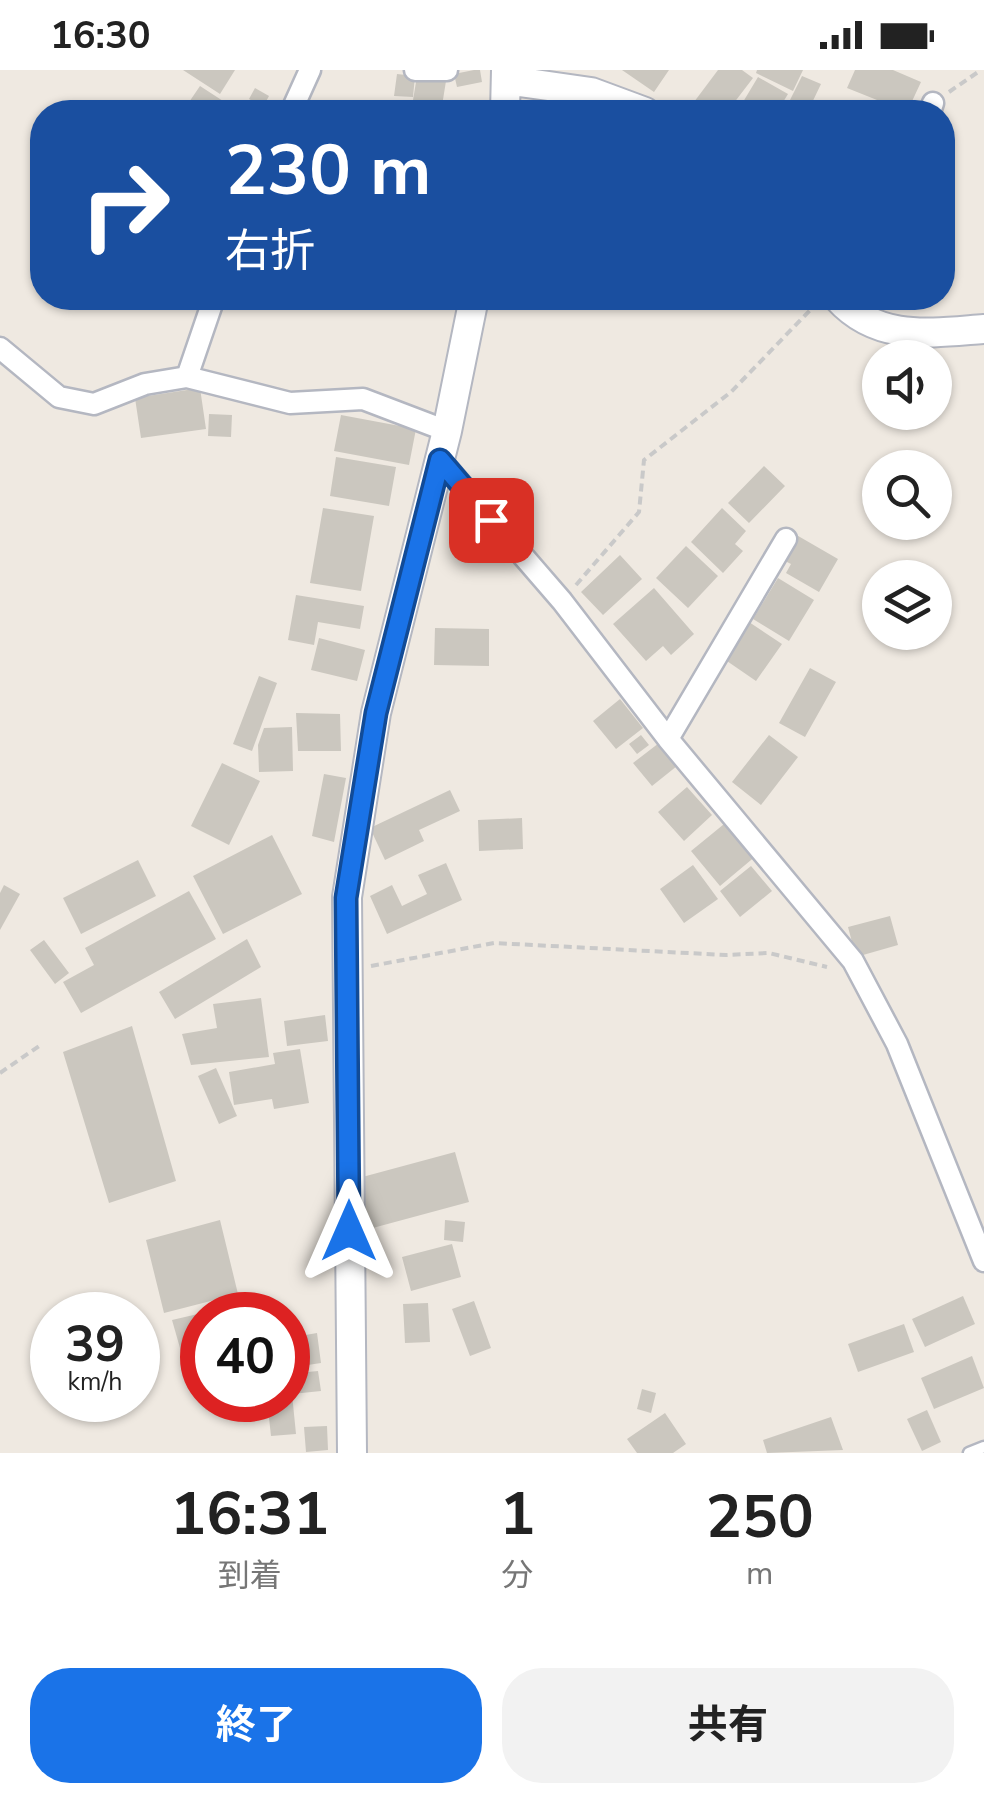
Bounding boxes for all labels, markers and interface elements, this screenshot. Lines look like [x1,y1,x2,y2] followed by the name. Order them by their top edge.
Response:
[50,10,151,61] text: 16:30
[225,123,431,219] text: 230 m
[60,140,190,270] icon: right
[225,221,315,282] text: 右折
[862,340,952,650] map controls
[862,340,952,430] button: sound
[862,450,952,540] button: search
[449,478,534,563] pin
[464,493,519,548] icon: arrive
[862,560,952,650] button: layers
[297,1179,401,1283] position arrow
[180,1292,310,1422] speed limit sign: 40
[65,1310,125,1379] text: 39
[67,1365,123,1399] text: km/h
[170,1473,329,1555] text: 16:31
[499,1473,535,1555] text: 1
[706,1476,814,1558] text: 250
[746,1552,773,1595] text: m
[218,1554,282,1597] text: 到着
[501,1554,533,1597] text: 分
[30,1668,482,1783] button: 終了
[502,1668,954,1783] button: 共有

